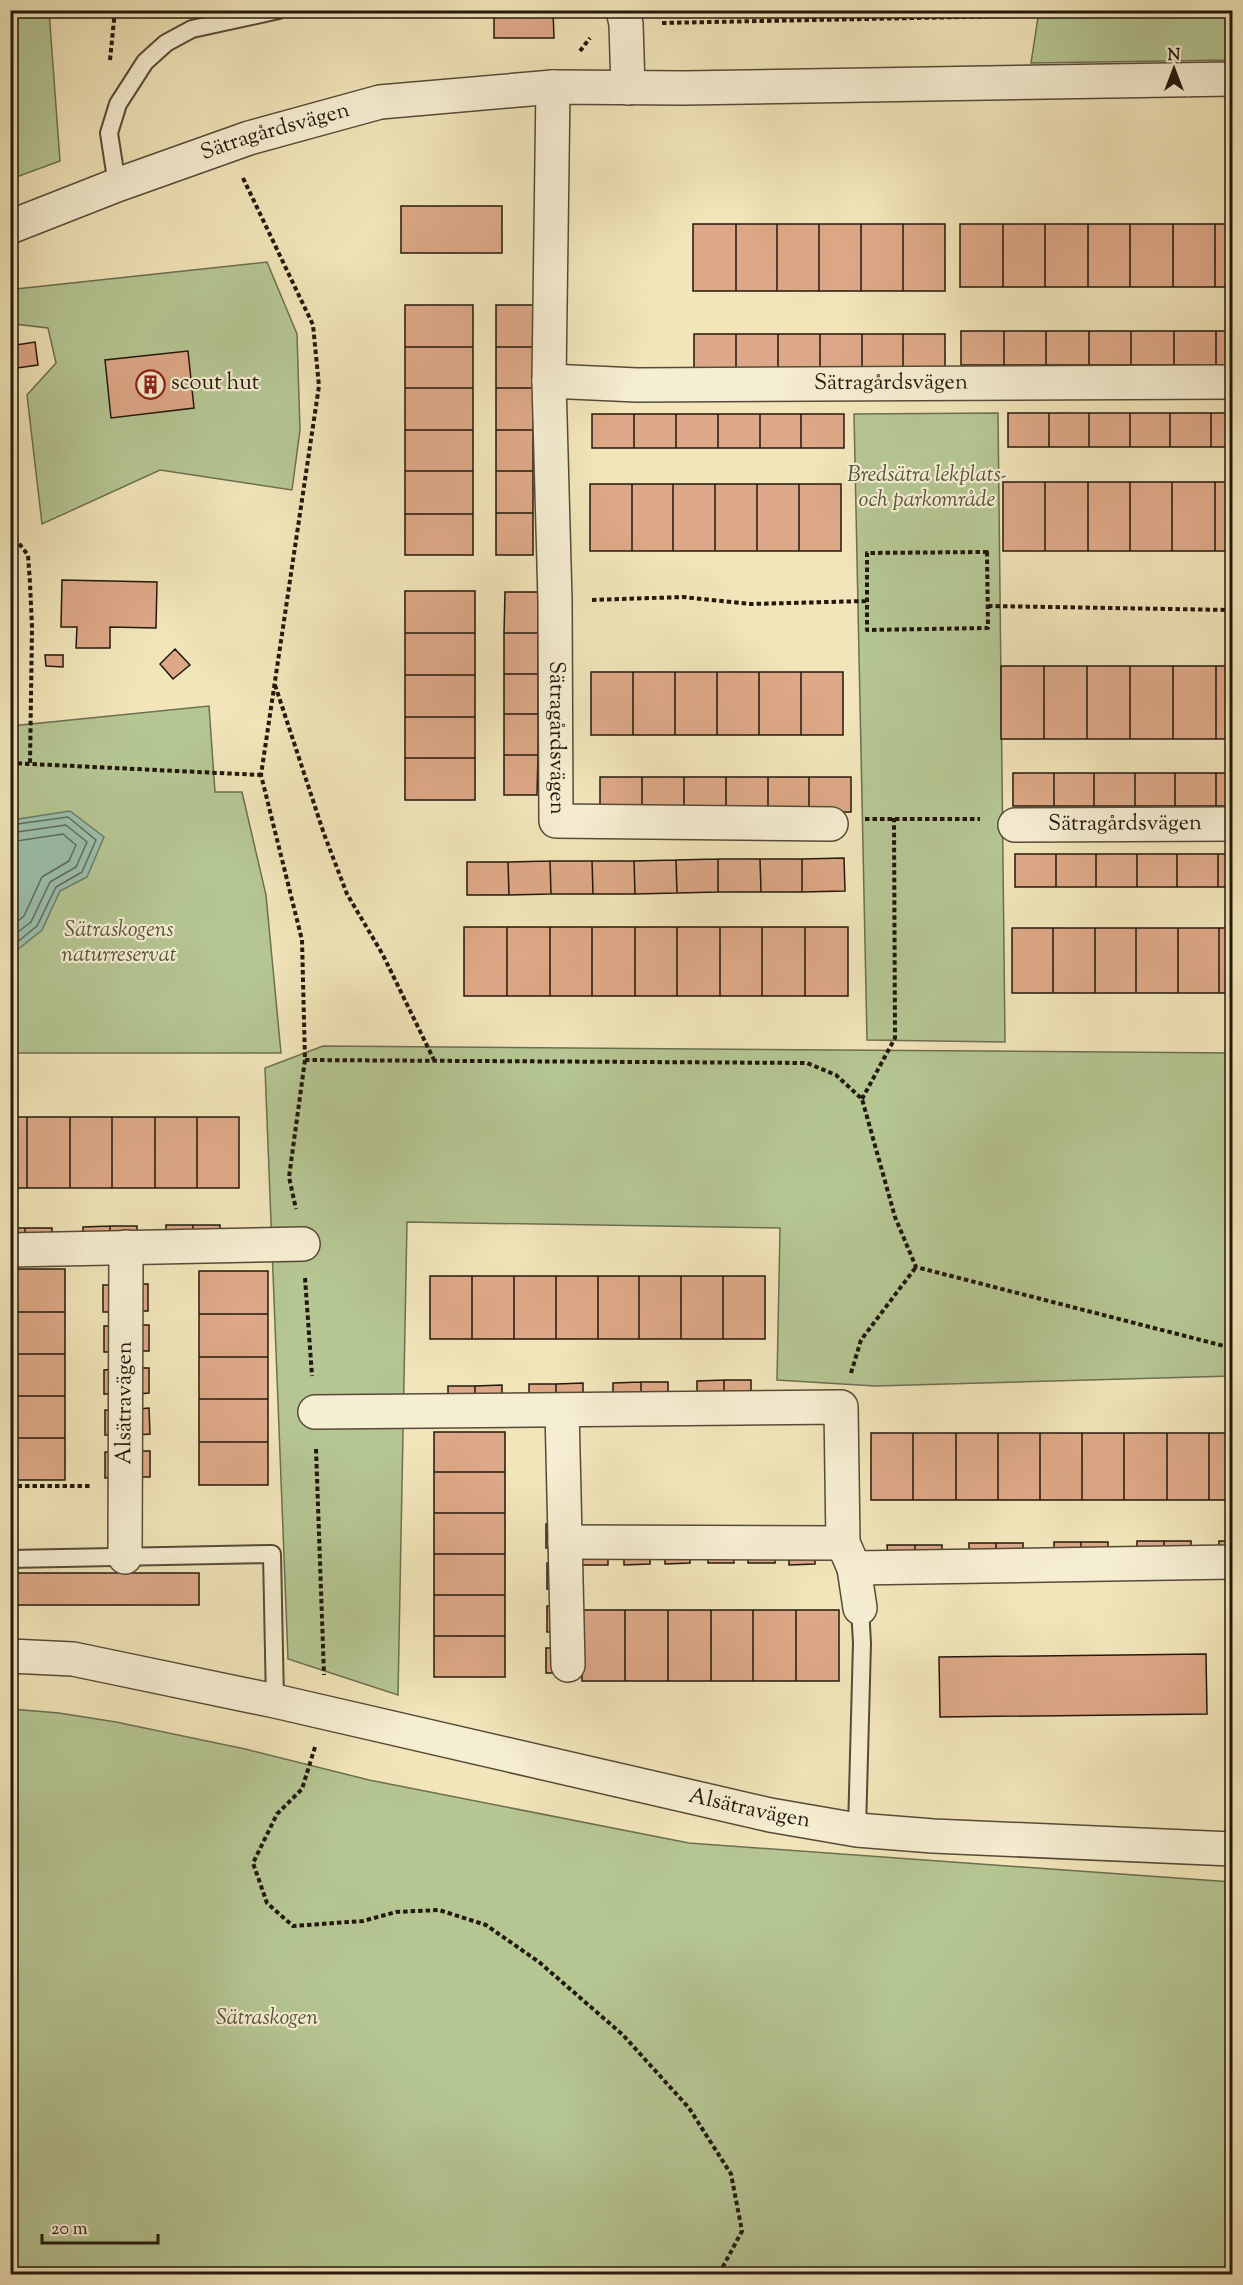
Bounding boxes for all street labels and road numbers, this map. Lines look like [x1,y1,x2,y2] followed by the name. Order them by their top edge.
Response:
[196,95,353,170] street label: Sätragårdsvägen
[814,367,968,400] street label: Sätragårdsvägen
[539,661,572,815] street label: Sätragårdsvägen
[1048,808,1202,841] street label: Sätragårdsvägen
[109,1341,142,1465] street label: Alsätravägen
[685,1781,813,1838] street label: Alsätravägen

